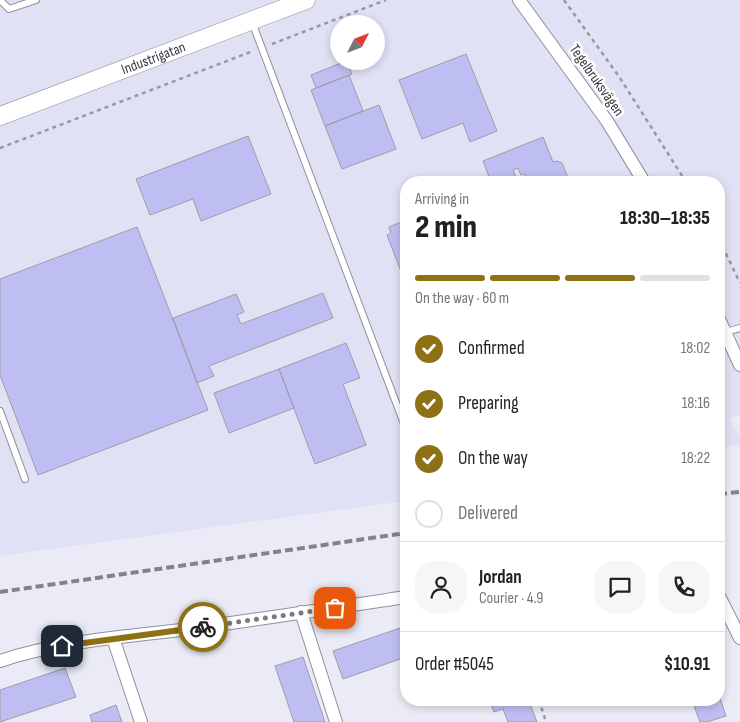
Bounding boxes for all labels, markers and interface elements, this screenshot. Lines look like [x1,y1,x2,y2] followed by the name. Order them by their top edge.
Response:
[330,15,385,70] north arrow
[330,15,385,70] map controls
[119,38,188,79] street label: Industrigatan
[565,41,628,120] street label: Tegelbruksvägen
[415,190,469,209] text: Arriving in
[620,207,710,230] text: 18:30–18:35
[415,208,477,247] text: 2 min
[415,289,509,308] text: On the way · 60 m
[415,335,443,363] icon: check
[458,337,525,360] text: Confirmed
[681,339,710,358] text: 18:02
[415,390,443,418] icon: check
[458,392,519,415] text: Preparing
[682,394,710,413] text: 18:16
[415,445,443,473] icon: check
[458,447,528,470] text: On the way
[681,449,710,468] text: 18:22
[458,502,518,525] text: Delivered
[415,561,467,613] button: person
[594,561,646,613] button: chat
[658,561,710,613] button: phone
[479,566,522,589] text: Jordan
[314,587,356,629] pin
[479,589,543,608] text: Courier · 4.9
[321,594,349,622] icon: bag
[178,602,228,652] courier
[189,613,217,641] icon: bike
[41,625,83,667] pin
[48,632,76,660] icon: home
[415,653,494,676] text: Order #5045
[664,653,710,676] text: $10.91

